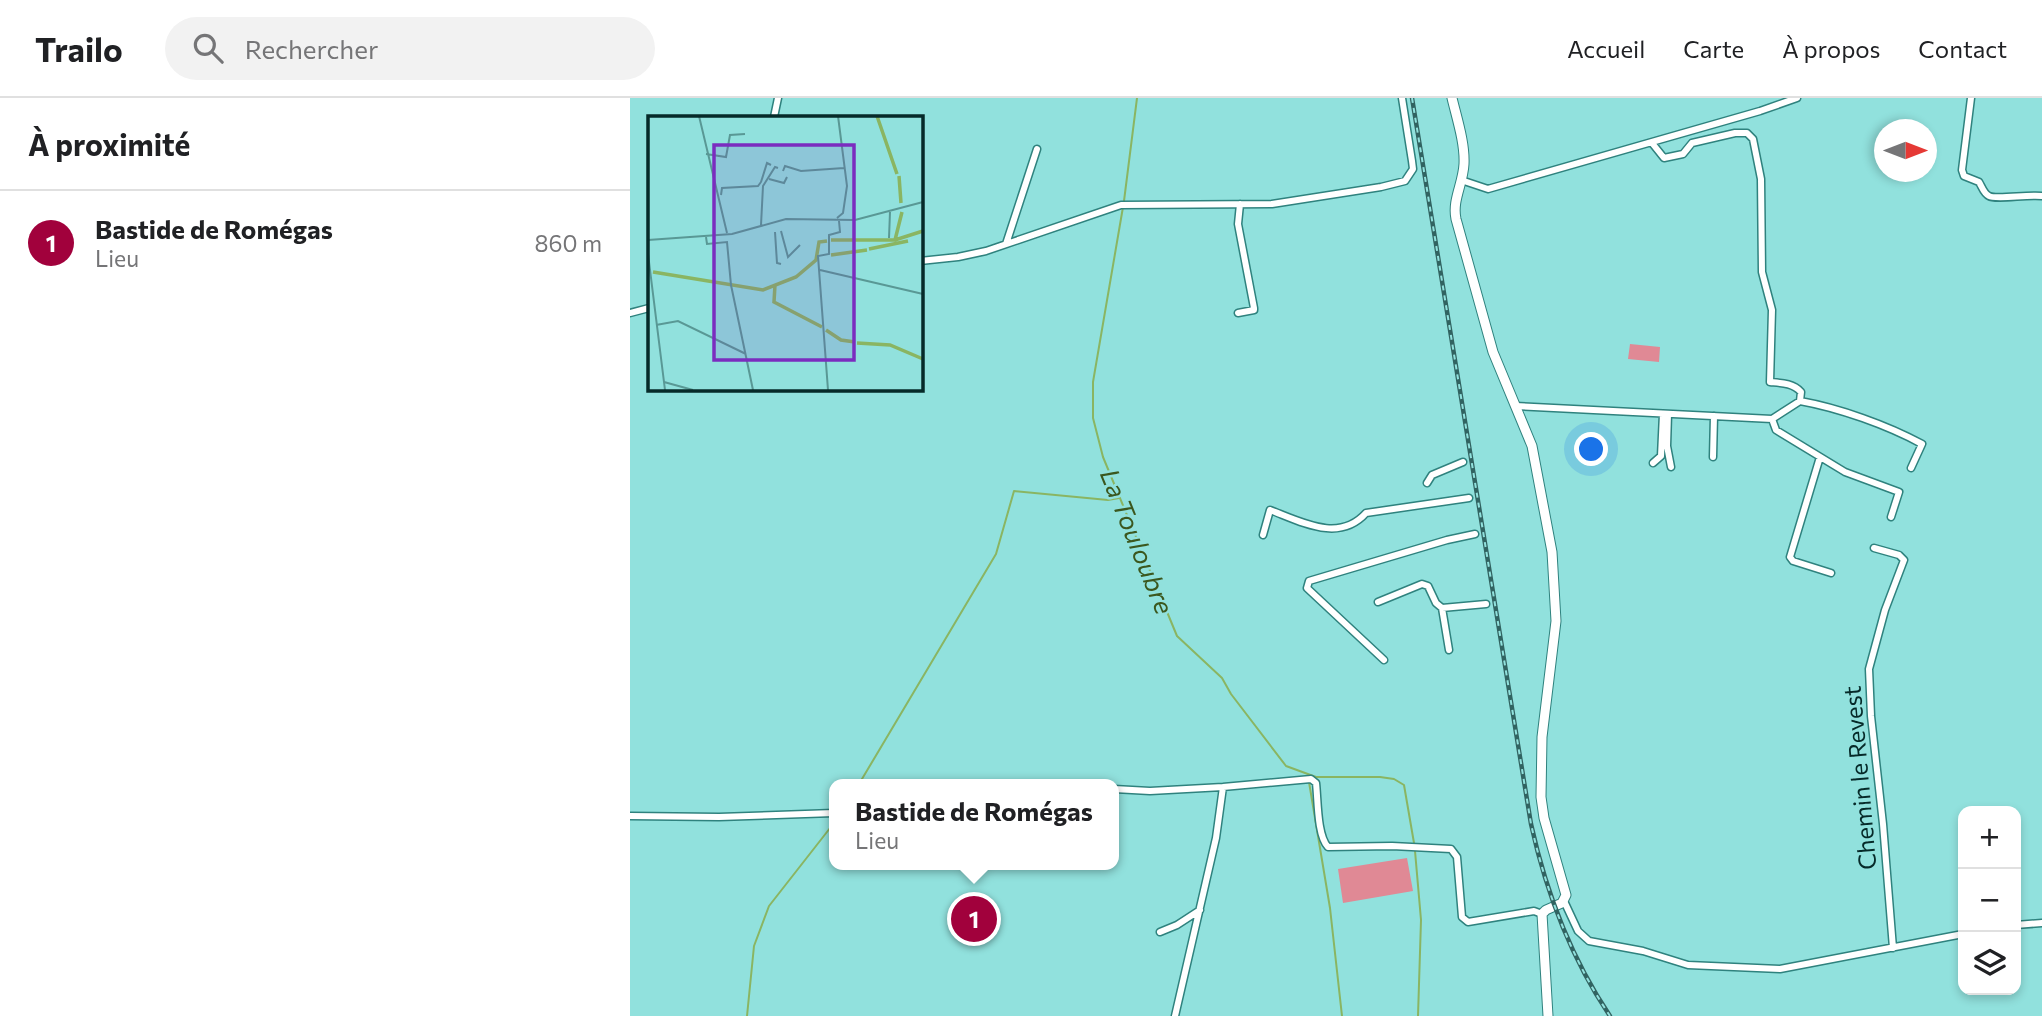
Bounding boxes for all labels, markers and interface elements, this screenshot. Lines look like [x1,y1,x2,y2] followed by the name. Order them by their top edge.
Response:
[165,17,655,80] search box
[35,28,123,69] text: Trailo
[189,29,227,67] icon: search
[245,33,378,64] text: Rechercher
[1567,34,1645,63] text: Accueil
[1683,34,1744,63] text: Carte
[1782,34,1880,63] text: À propos
[1918,34,2007,63] text: Contact
[648,116,922,390] inset map
[1874,119,1937,182] north arrow
[28,125,190,162] text: À proximité
[95,213,333,244] text: Bastide de Romégas
[46,229,56,257] text: 1
[535,229,602,257] text: 860 m
[95,244,139,272] text: Lieu
[1574,432,1608,466] your location
[1095,464,1181,618] water label: La Touloubre
[1836,685,1881,871] street label: Chemin le Revest
[829,779,1119,870] popup
[855,795,1093,826] text: Bastide de Romégas
[1958,806,2021,995] map controls
[1958,806,2021,869] button: +
[855,826,899,854] text: Lieu
[1958,869,2021,932] button: −
[951,893,997,945] pin: 1
[1958,932,2021,995] button: layers

